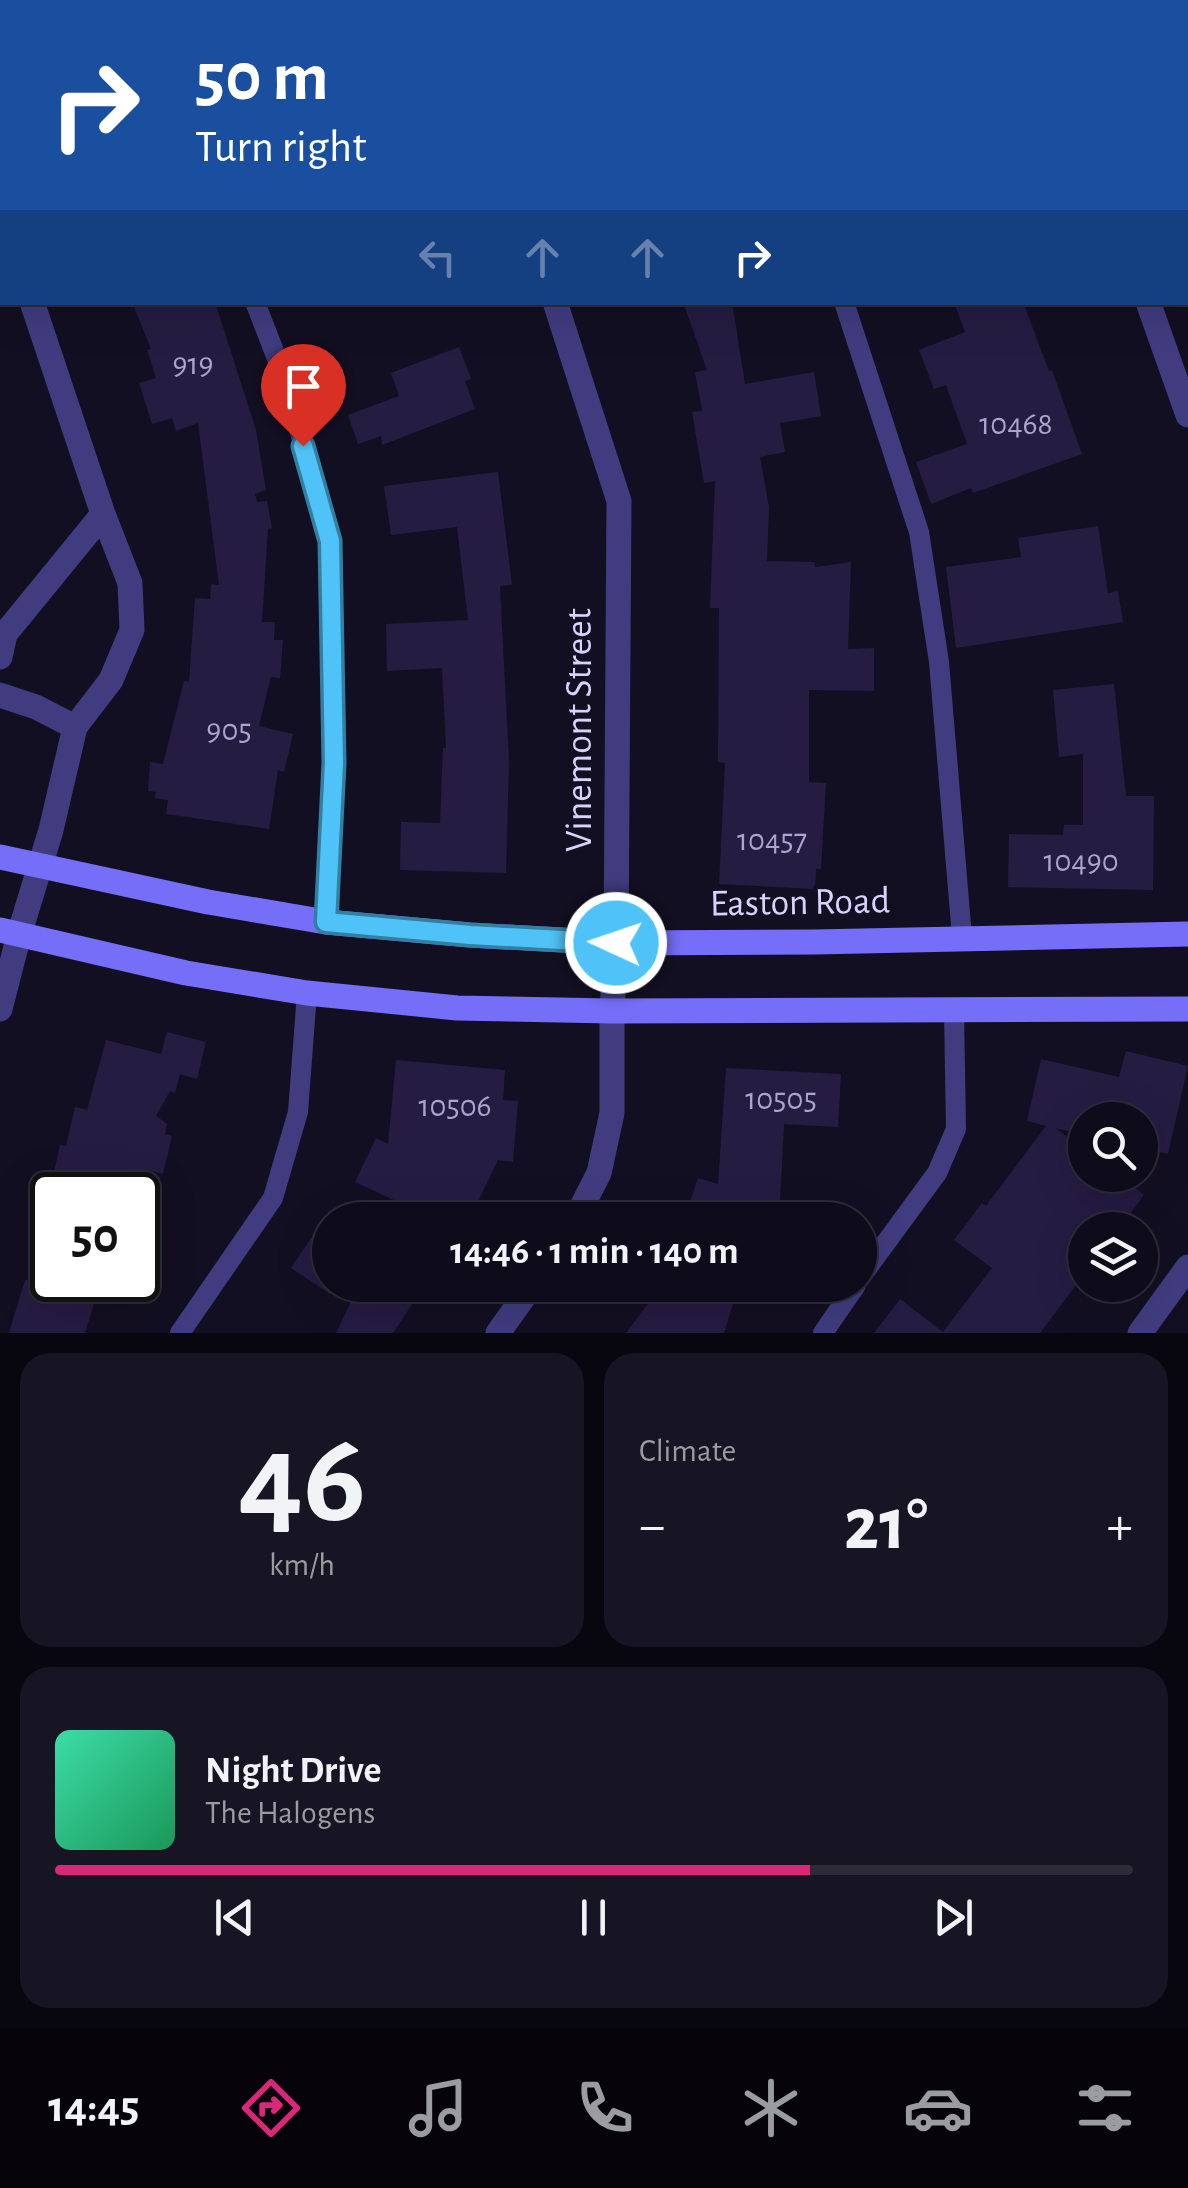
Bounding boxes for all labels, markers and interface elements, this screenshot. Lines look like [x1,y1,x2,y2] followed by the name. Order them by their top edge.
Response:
[30,40,160,170] icon: right
[195,43,329,113] text: 50 m
[195,125,367,170] text: Turn right
[410,230,465,285] icon: left
[515,230,570,285] icon: ahead
[620,230,675,285] icon: ahead
[725,230,780,285] icon: right
[261,344,346,447] pin
[172,348,214,380] house number: 919
[276,359,331,414] icon: arrive
[979,408,1053,440] house number: 10468
[561,608,599,852] street label: Vinemont Street
[206,714,252,746] house number: 905
[737,824,807,856] house number: 10457
[1043,845,1119,877] house number: 10490
[709,882,891,924] street label: Easton Road
[564,891,668,995] position arrow
[745,1083,817,1115] house number: 10505
[418,1090,492,1122] house number: 10506
[1068,1102,1158,1302] map controls
[1068,1102,1158,1192] button: search
[30,1172,160,1302] speed limit sign: 50
[1068,1212,1158,1302] button: layers
[450,1233,739,1271] text: 14:46 · 1 min · 140 m
[238,1416,366,1546] text: 46
[639,1435,736,1467] text: Climate
[844,1488,928,1563] text: 21°
[639,1499,665,1554] text: −
[1107,1499,1133,1554] text: +
[269,1549,335,1581] text: km/h
[205,1752,381,1790] text: Night Drive
[205,1797,375,1829] text: The Halogens
[207,1890,262,1945] icon: previous
[566,1890,621,1945] icon: pause
[926,1890,981,1945] icon: next
[236,2073,306,2143] icon: directions
[403,2073,473,2143] icon: music
[570,2073,640,2143] icon: phone
[736,2073,806,2143] icon: climate
[903,2073,973,2143] icon: car
[1070,2073,1140,2143] icon: filters
[48,2085,140,2130] text: 14:45

